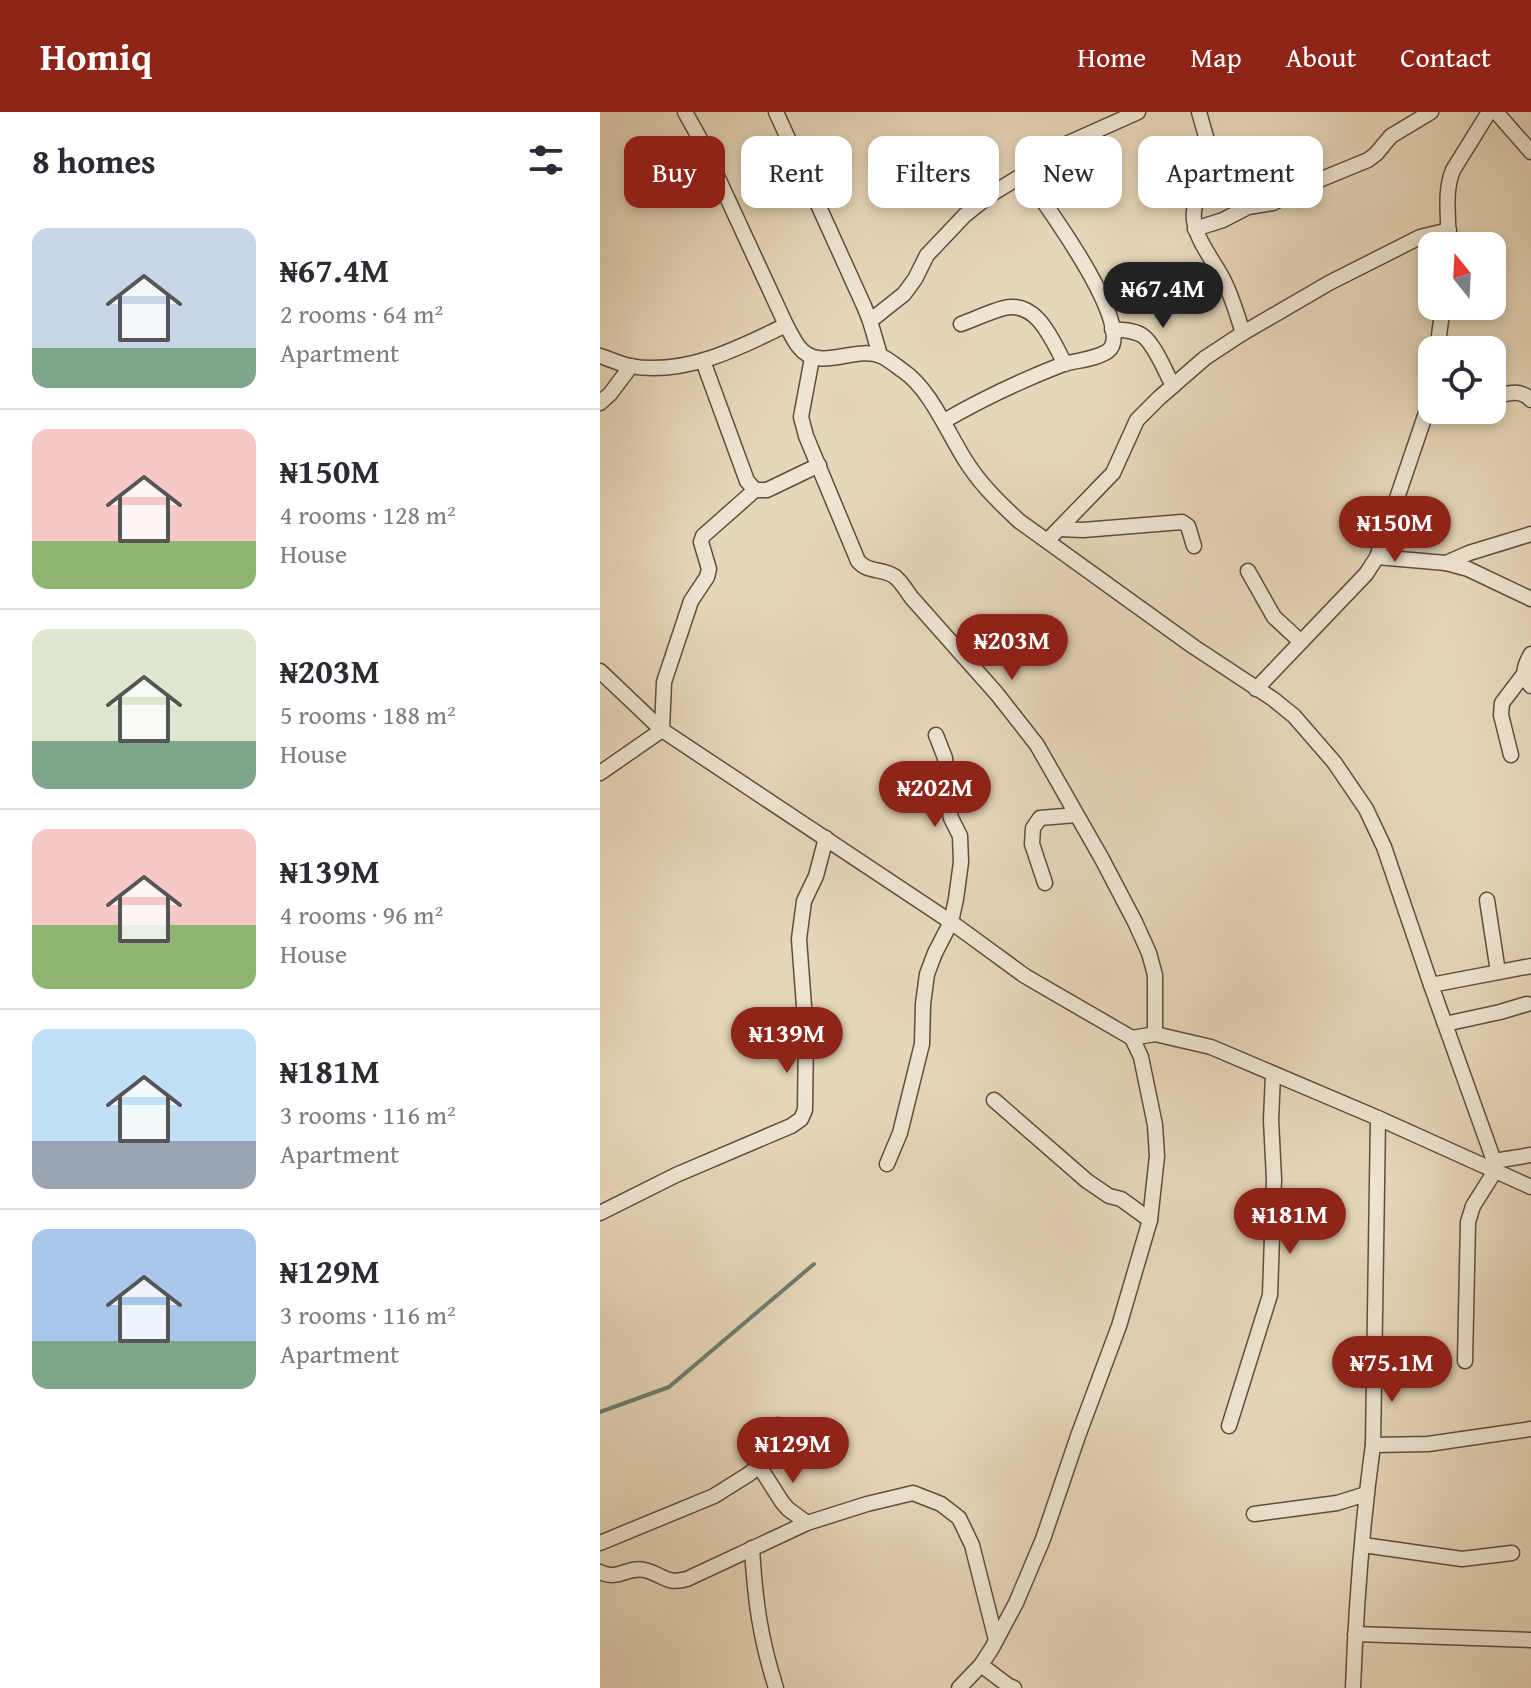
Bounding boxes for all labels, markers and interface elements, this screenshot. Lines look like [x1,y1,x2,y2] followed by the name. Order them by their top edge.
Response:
[40,28,152,84] text: Homiq
[1077,36,1146,77] text: Home
[1190,36,1242,77] text: Map
[1286,36,1356,77] text: About
[1400,36,1491,77] text: Contact
[32,136,156,185] text: 8 homes
[624,136,725,208] chip: Buy
[741,136,852,208] chip: Rent
[868,136,999,208] chip: Filters
[1015,136,1122,208] chip: New
[1138,136,1323,208] chip: Apartment
[524,138,568,182] icon: filters
[1418,232,1506,320] north arrow
[1418,232,1506,424] map controls
[280,245,389,294] text: ₦67.4M
[96,260,192,356] icon: home
[1098,262,1228,330] pin: ₦67.4M
[1121,268,1205,307] text: ₦67.4M
[280,294,443,333] text: 2 rooms · 64 m²
[280,333,399,372] text: Apartment
[1418,336,1506,424] button: locate
[280,446,380,495] text: ₦150M
[96,461,192,557] icon: home
[280,495,456,534] text: 4 rooms · 128 m²
[1339,496,1451,564] pin: ₦150M
[1357,502,1433,541] text: ₦150M
[280,534,347,573] text: House
[956,614,1068,682] pin: ₦203M
[974,620,1050,659] text: ₦203M
[280,646,380,695] text: ₦203M
[96,661,192,757] icon: home
[280,695,456,734] text: 5 rooms · 188 m²
[280,734,347,773] text: House
[879,761,991,829] pin: ₦202M
[897,767,973,806] text: ₦202M
[280,846,380,895] text: ₦139M
[96,861,192,957] icon: home
[280,895,443,934] text: 4 rooms · 96 m²
[280,934,347,973] text: House
[731,1007,843,1075] pin: ₦139M
[749,1013,825,1052] text: ₦139M
[280,1046,380,1095] text: ₦181M
[96,1061,192,1157] icon: home
[280,1095,456,1134] text: 3 rooms · 116 m²
[280,1134,399,1173] text: Apartment
[1234,1188,1346,1256] pin: ₦181M
[1252,1194,1328,1233] text: ₦181M
[280,1246,380,1295] text: ₦129M
[96,1261,192,1357] icon: home
[280,1295,456,1334] text: 3 rooms · 116 m²
[280,1334,399,1373] text: Apartment
[1327,1336,1457,1404] pin: ₦75.1M
[1350,1342,1434,1381] text: ₦75.1M
[737,1417,849,1485] pin: ₦129M
[755,1423,831,1462] text: ₦129M

